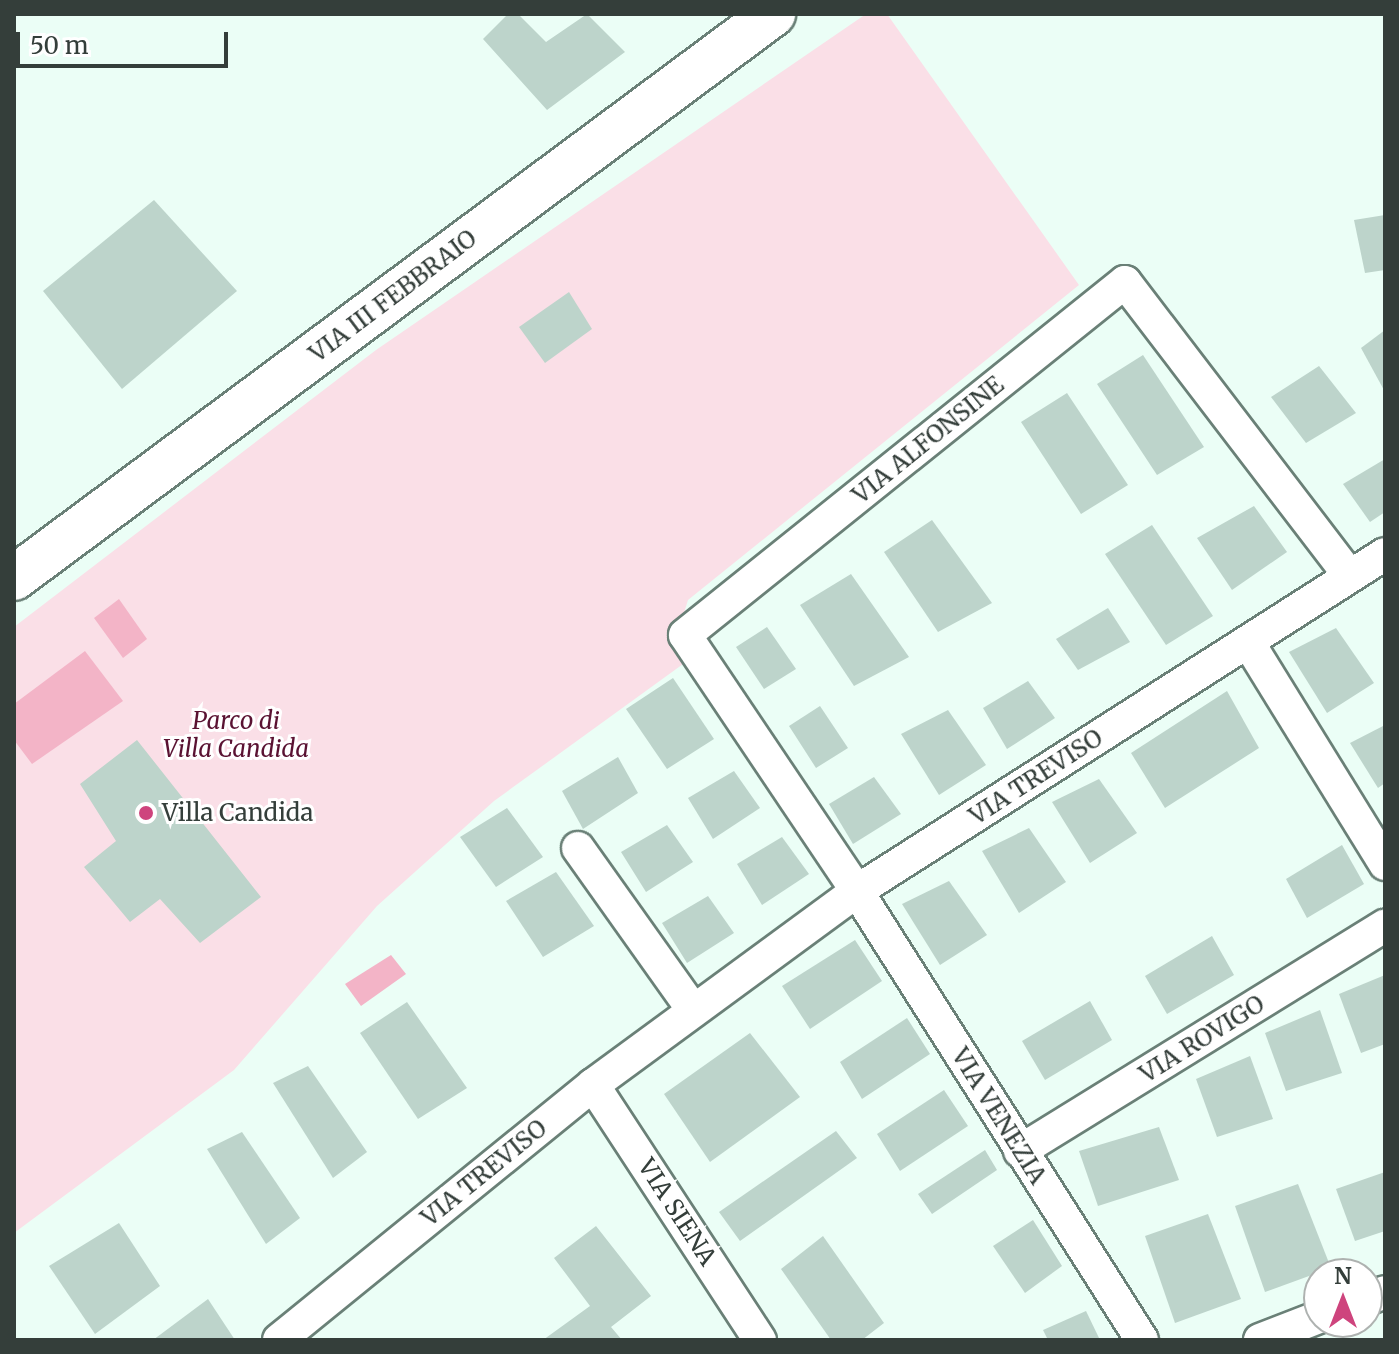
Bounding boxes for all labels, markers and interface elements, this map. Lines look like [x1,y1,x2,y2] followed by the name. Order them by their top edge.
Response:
[20,16,232,66] scale bar
[30,30,89,61] text: 50 m
[304,224,482,368] street label: VIA III FEBBRAIO
[847,370,1009,510] street label: VIA ALFONSINE
[163,707,309,763] park label: Parco di Villa Candida
[964,723,1108,831] street label: VIA TREVISO
[162,799,313,827] place label: Villa Candida
[137,804,155,822] marker: Villa Candida
[1134,989,1270,1089] street label: VIA ROVIGO
[946,1043,1052,1189] street label: VIA VENEZIA
[415,1114,553,1232] street label: VIA TREVISO
[632,1153,722,1271] street label: VIA SIENA
[1303,1258,1383,1338] north arrow
[1334,1262,1352,1290] text: N

